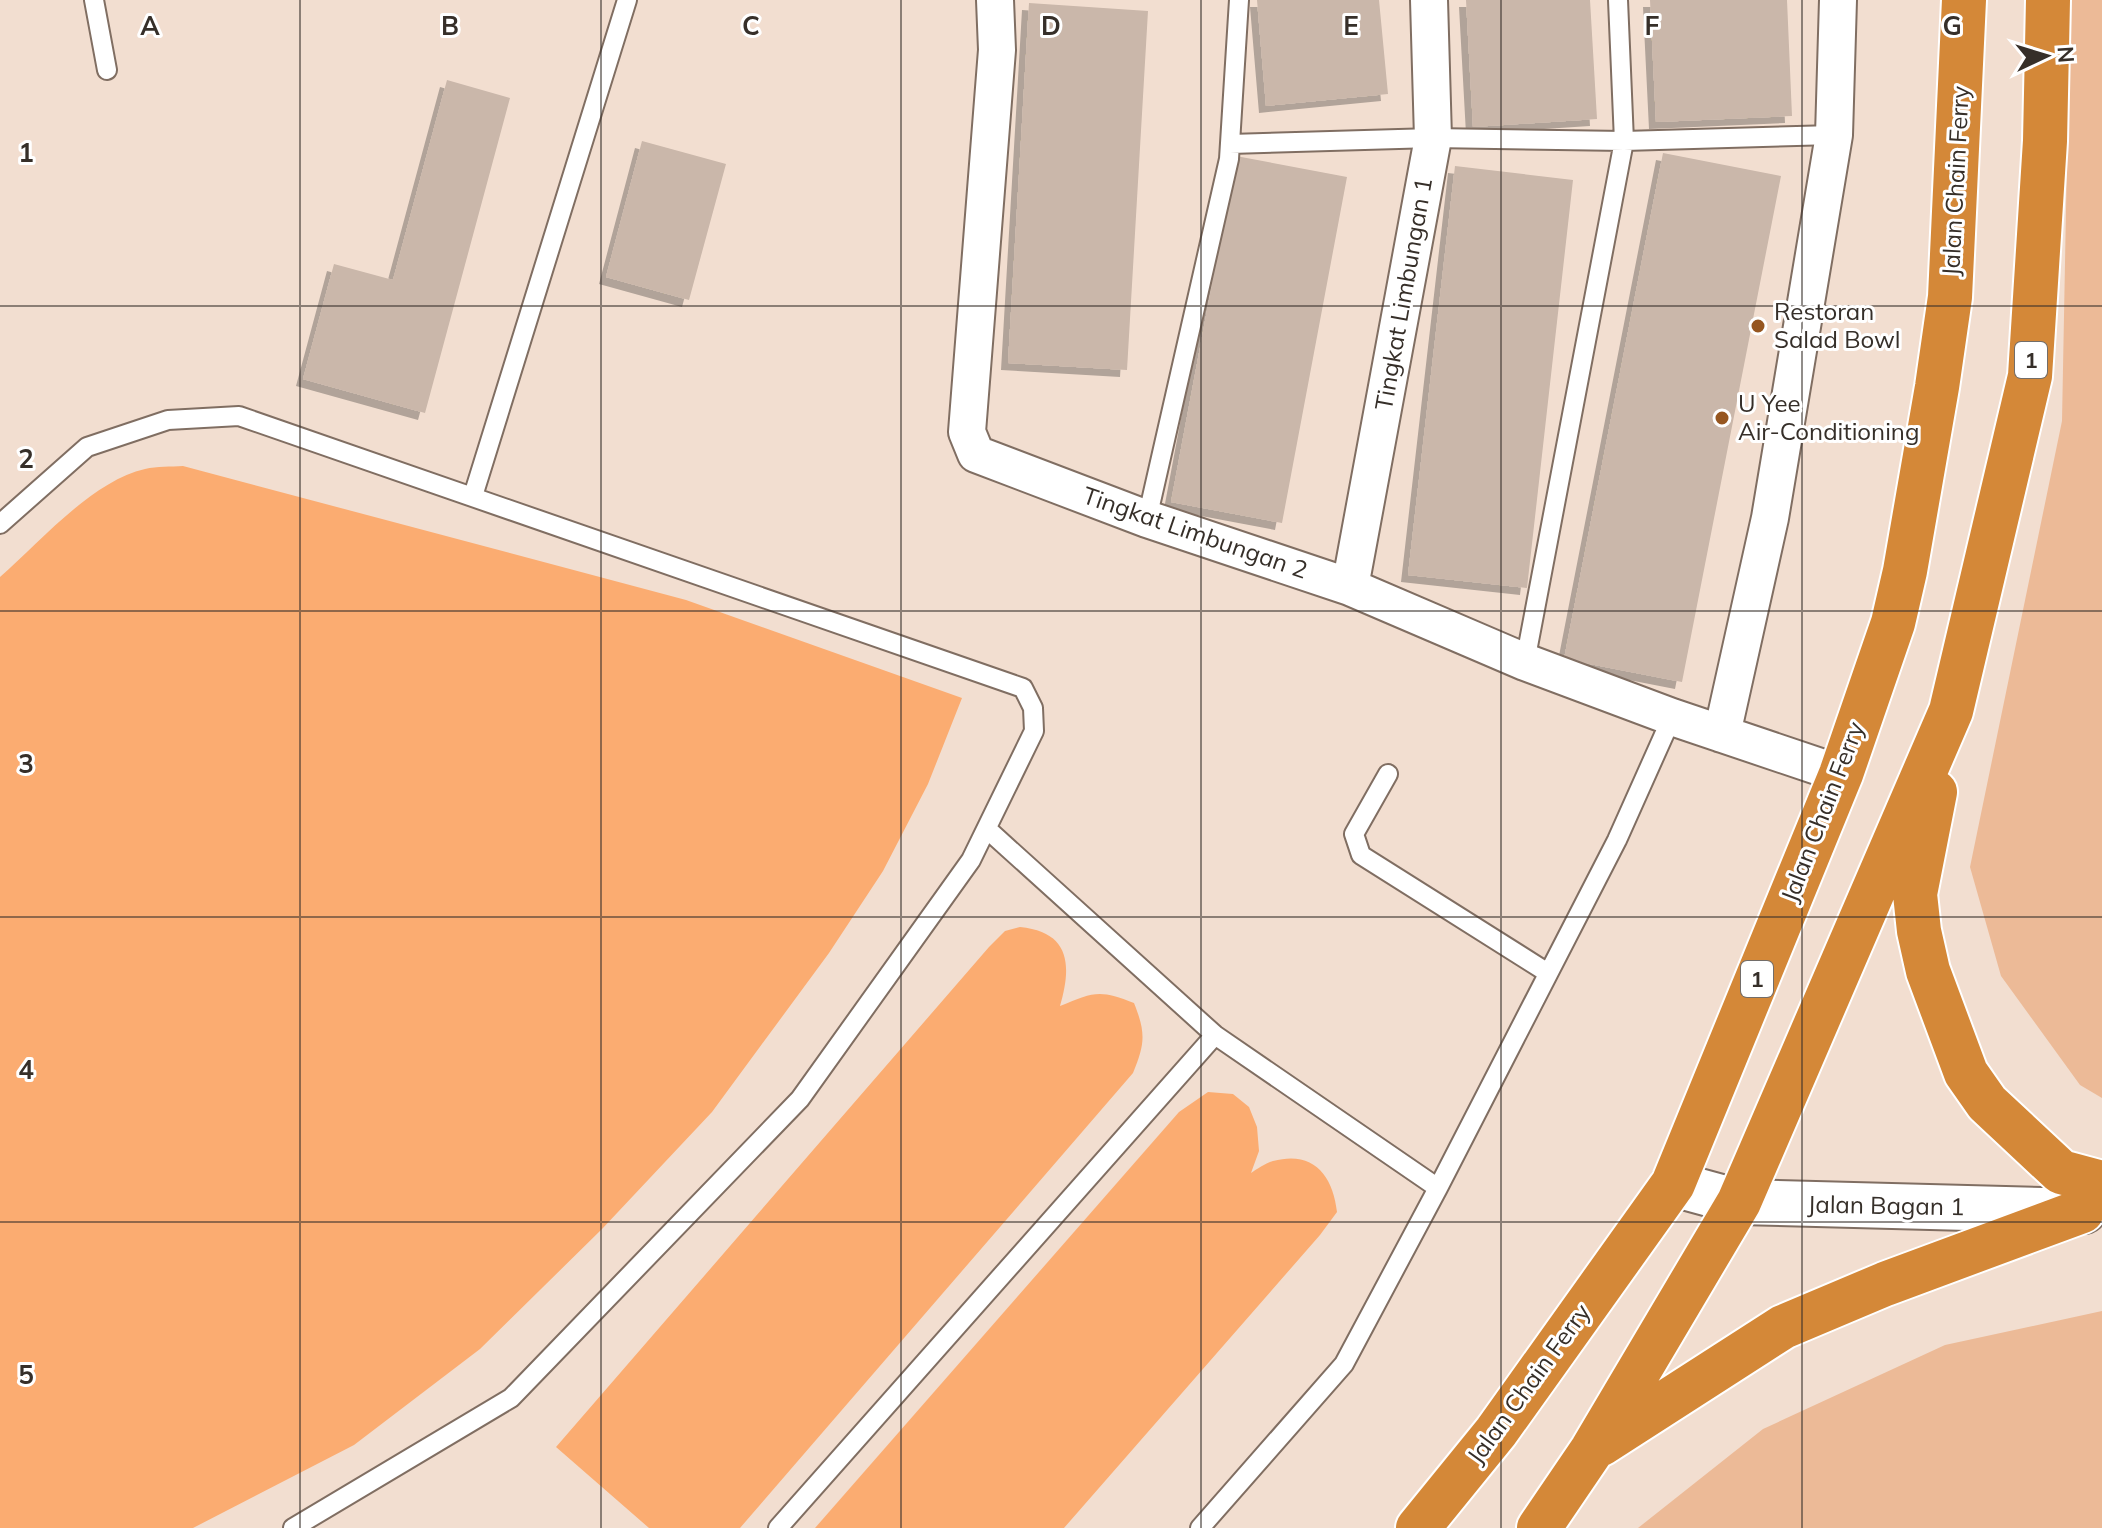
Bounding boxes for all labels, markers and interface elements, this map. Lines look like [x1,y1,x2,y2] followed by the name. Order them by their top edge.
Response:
[140,9,160,42] text: A
[441,9,459,42] text: B
[742,9,760,42] text: C
[1041,9,1061,42] text: D
[1343,9,1359,42] text: E
[1645,9,1660,42] text: F
[1942,9,1962,42] text: G
[2006,16,2086,96] north arrow
[2051,45,2080,64] text: N
[1935,85,1975,277] street label: Jalan Chain Ferry
[18,136,34,169] text: 1
[1368,175,1438,413] street label: Tingkat Limbungan 1
[1774,296,1901,354] place label: Restoran Salad Bowl
[1749,317,1767,335] marker: Restoran Salad Bowl
[2015,342,2047,378] road number: 1
[1738,388,1919,446] place label: U Yee Air-Conditioning
[1713,409,1731,427] marker: U Yee Air-Conditioning
[18,442,34,475] text: 2
[1079,479,1312,585] street label: Tingkat Limbungan 2
[1774,717,1870,906] street label: Jalan Chain Ferry
[18,747,34,780] text: 3
[1741,961,1773,997] road number: 1
[18,1053,34,1086] text: 4
[1807,1189,1965,1221] street label: Jalan Bagan 1
[1460,1297,1596,1469] street label: Jalan Chain Ferry
[18,1358,34,1391] text: 5

